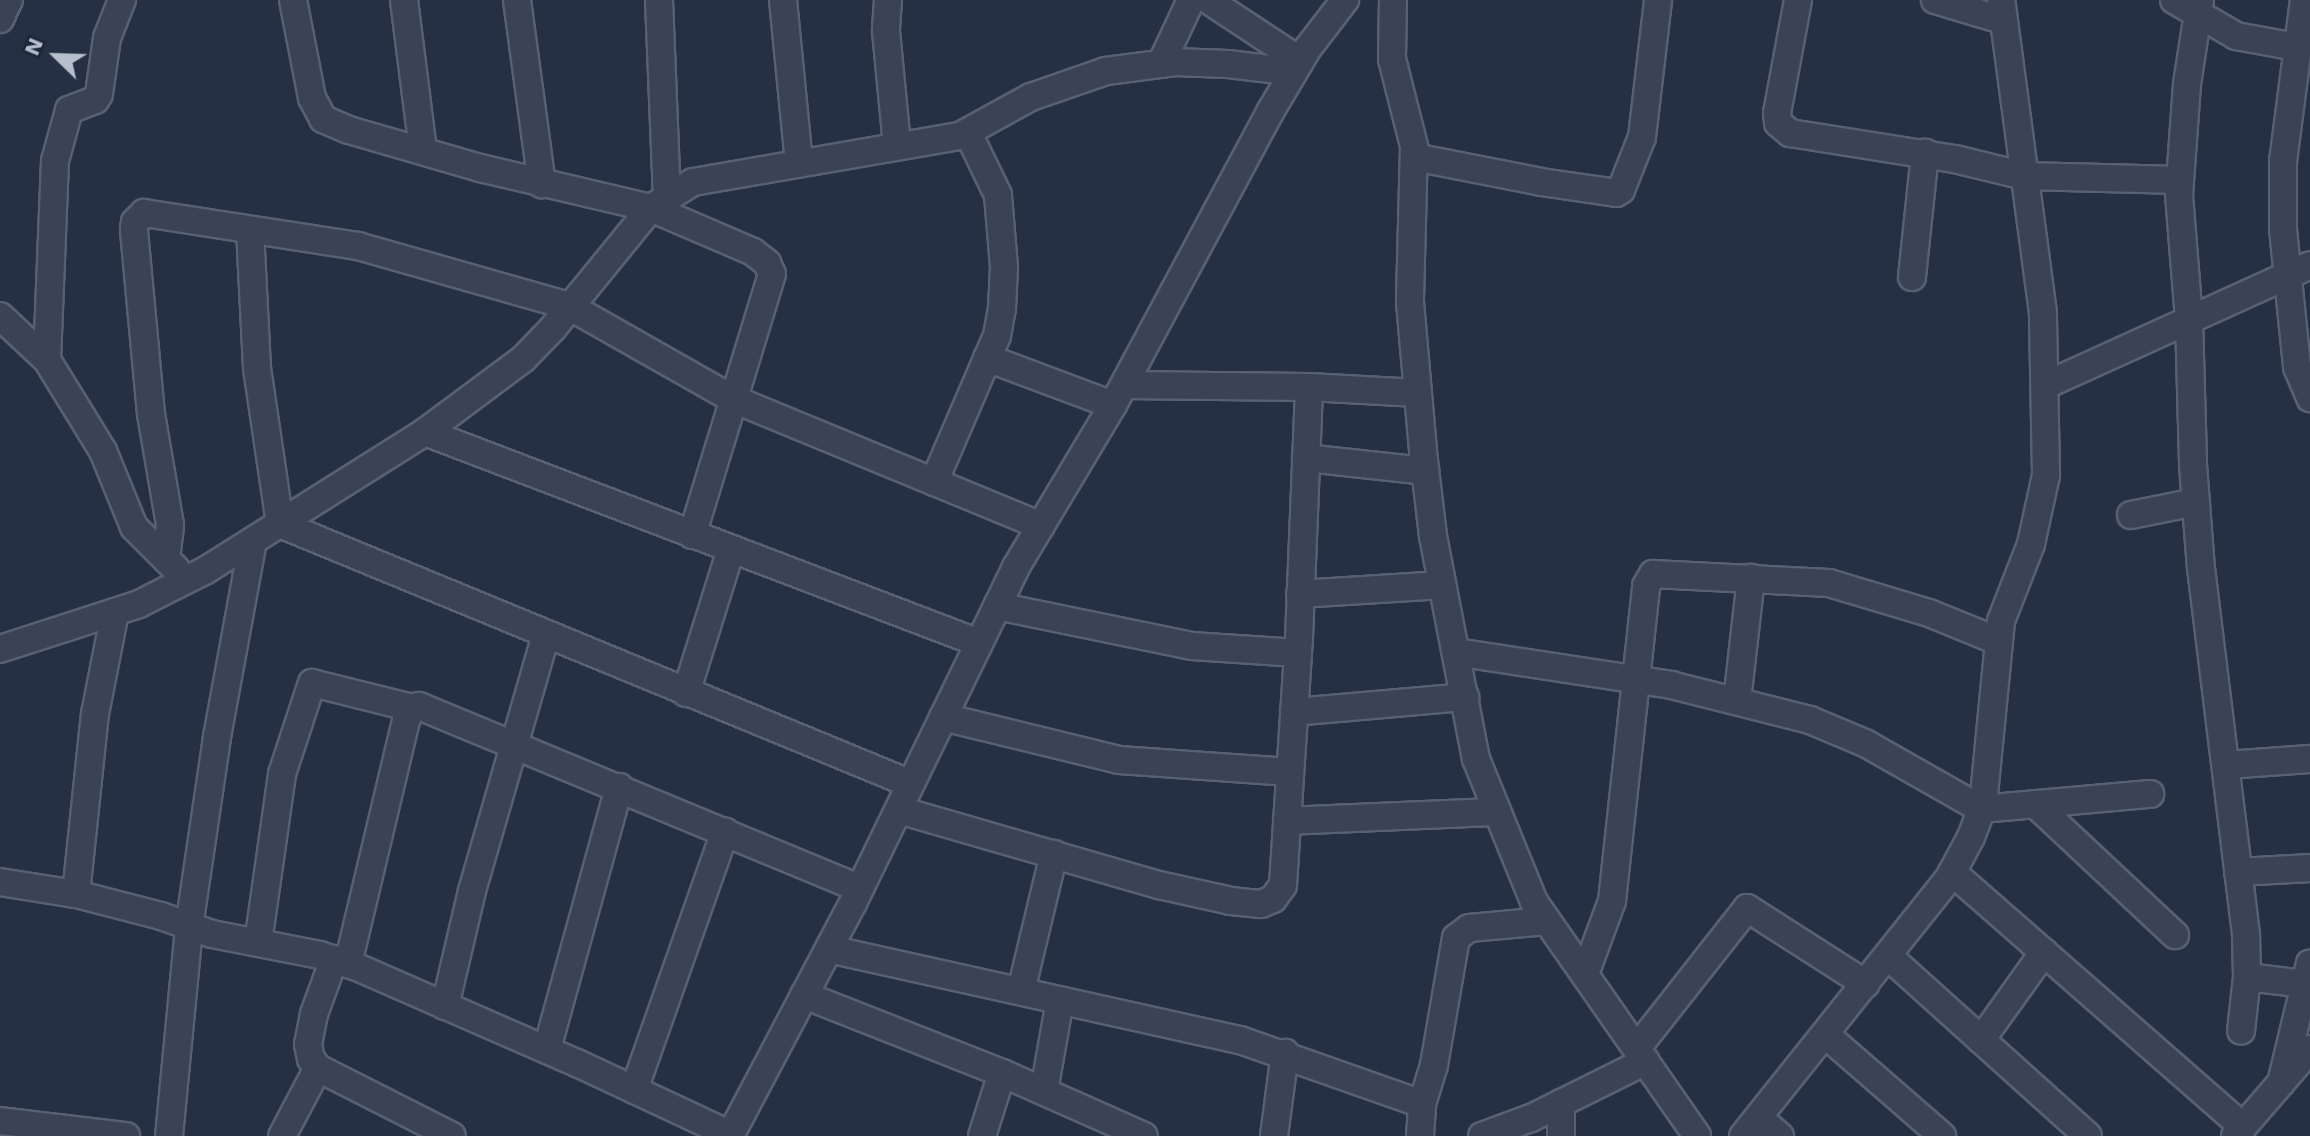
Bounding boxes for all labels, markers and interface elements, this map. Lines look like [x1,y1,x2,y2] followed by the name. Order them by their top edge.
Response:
[16,16,96,96] north arrow
[19,34,48,59] text: N

